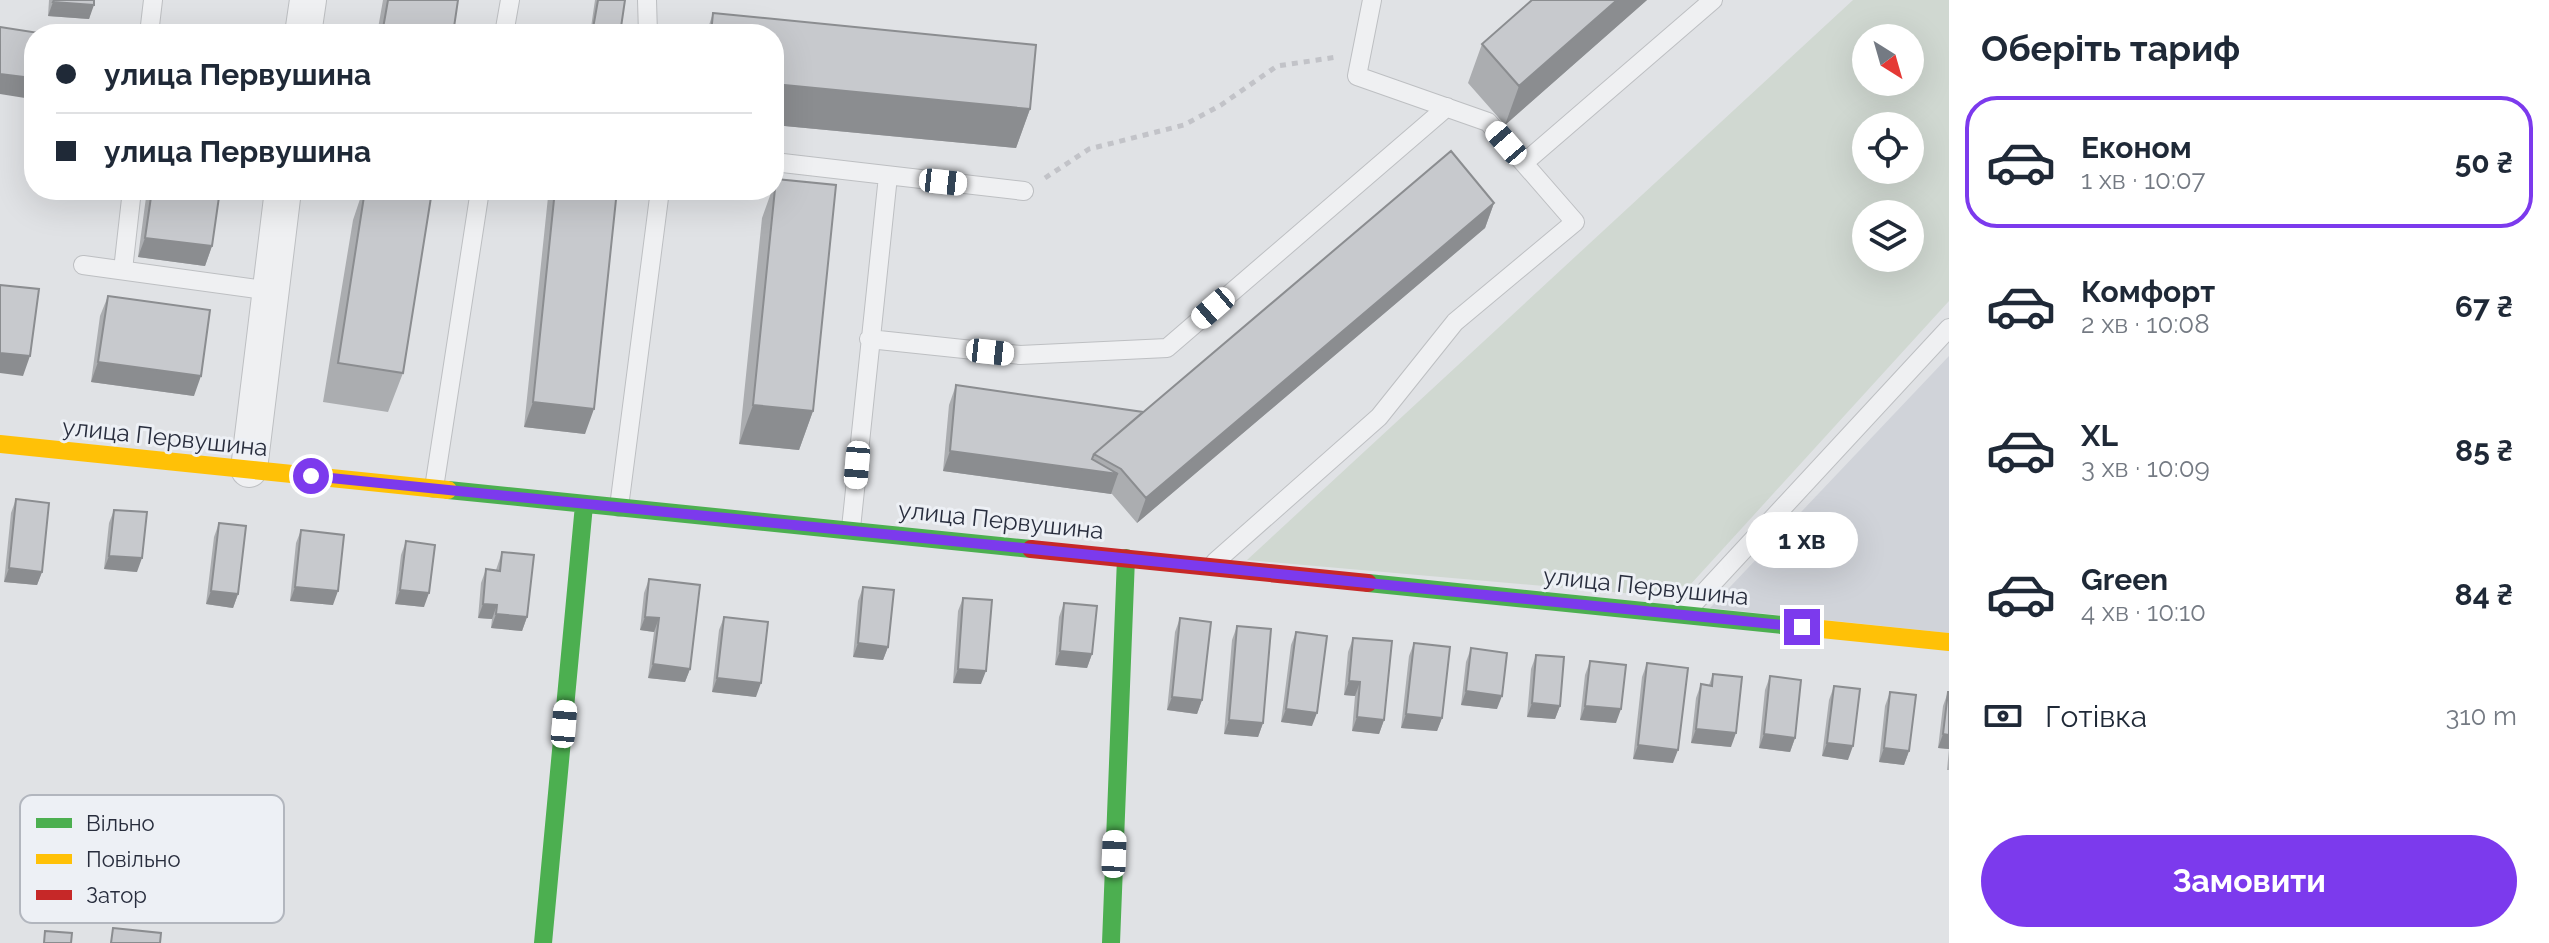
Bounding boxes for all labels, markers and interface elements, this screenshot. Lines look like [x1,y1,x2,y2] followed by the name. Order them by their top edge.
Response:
[1852,24,1924,96] north arrow
[1852,24,1924,272] map controls
[1981,27,2240,69] text: Оберіть тариф
[104,57,371,92] text: улица Первушина
[1852,112,1924,184] button: locate
[1481,117,1531,169] car
[1985,126,2057,198] icon: car
[2081,130,2192,165] text: Економ
[104,134,371,169] text: улица Первушина
[2455,145,2513,180] text: 50 ₴
[2081,165,2206,195] text: 1 хв · 10:07
[918,168,968,196] car
[1852,200,1924,272] button: layers
[1985,270,2057,342] icon: car
[2081,274,2215,309] text: Комфорт
[1187,283,1239,333] car
[2455,289,2513,324] text: 67 ₴
[2081,309,2210,339] text: 2 хв · 10:08
[965,338,1015,366] car
[61,412,269,462] street label: улица Первушина
[1985,414,2057,486] icon: car
[2081,418,2118,453] text: XL
[2455,433,2513,468] text: 85 ₴
[843,440,871,490] car
[2081,453,2210,483] text: 3 хв · 10:09
[293,458,329,494] route start
[897,495,1105,545] street label: улица Первушина
[1746,511,1858,567] callout: 1 хв
[1778,525,1826,555] text: 1 хв
[1985,558,2057,630] icon: car
[1542,561,1750,611] street label: улица Первушина
[2081,562,2168,597] text: Green
[2455,577,2513,612] text: 84 ₴
[2081,597,2206,627] text: 4 хв · 10:10
[1784,609,1820,645] route end
[1981,694,2025,738] icon: cash
[550,699,578,749] car
[2045,699,2147,734] text: Готівка
[2446,701,2517,731] text: 310 m
[20,795,284,923] legend
[86,810,155,836] text: Вільно
[1101,830,1127,878] car
[1981,835,2517,927] button: Замовити
[86,846,181,872] text: Повільно
[86,882,147,908] text: Затор

